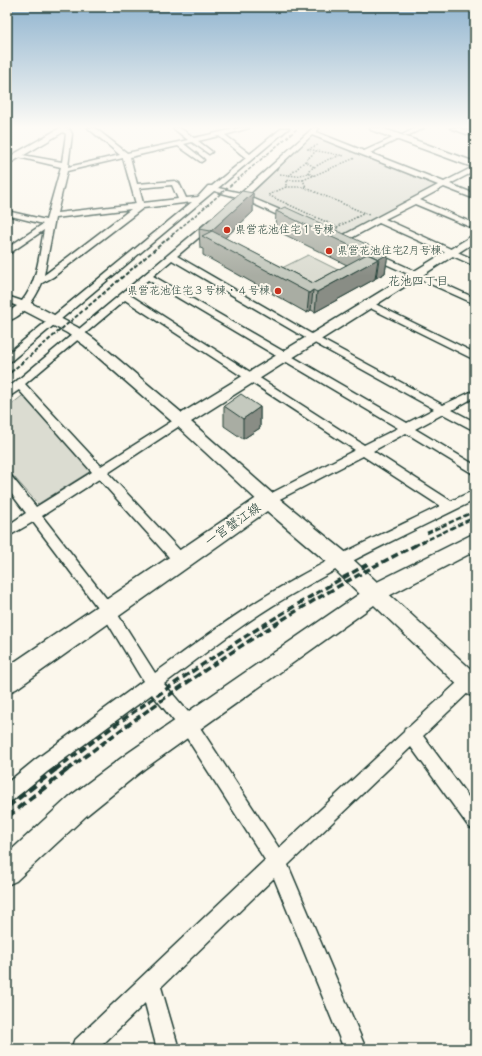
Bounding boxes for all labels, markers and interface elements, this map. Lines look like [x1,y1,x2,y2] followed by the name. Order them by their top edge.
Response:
[235,223,334,237] place label: 県営花池住宅１号棟
[222,225,232,235] marker: 県営花池住宅１号棟
[337,244,441,258] place label: 県営花池住宅2月号棟
[324,246,334,256] marker: 県営花池住宅2月号棟
[388,274,448,290] district label: 花池四丁目
[127,284,270,298] place label: 県営花池住宅３号棟・４号棟
[273,286,283,296] marker: 県営花池住宅３号棟・４号棟
[201,499,265,551] street label: 一宮蟹江線

